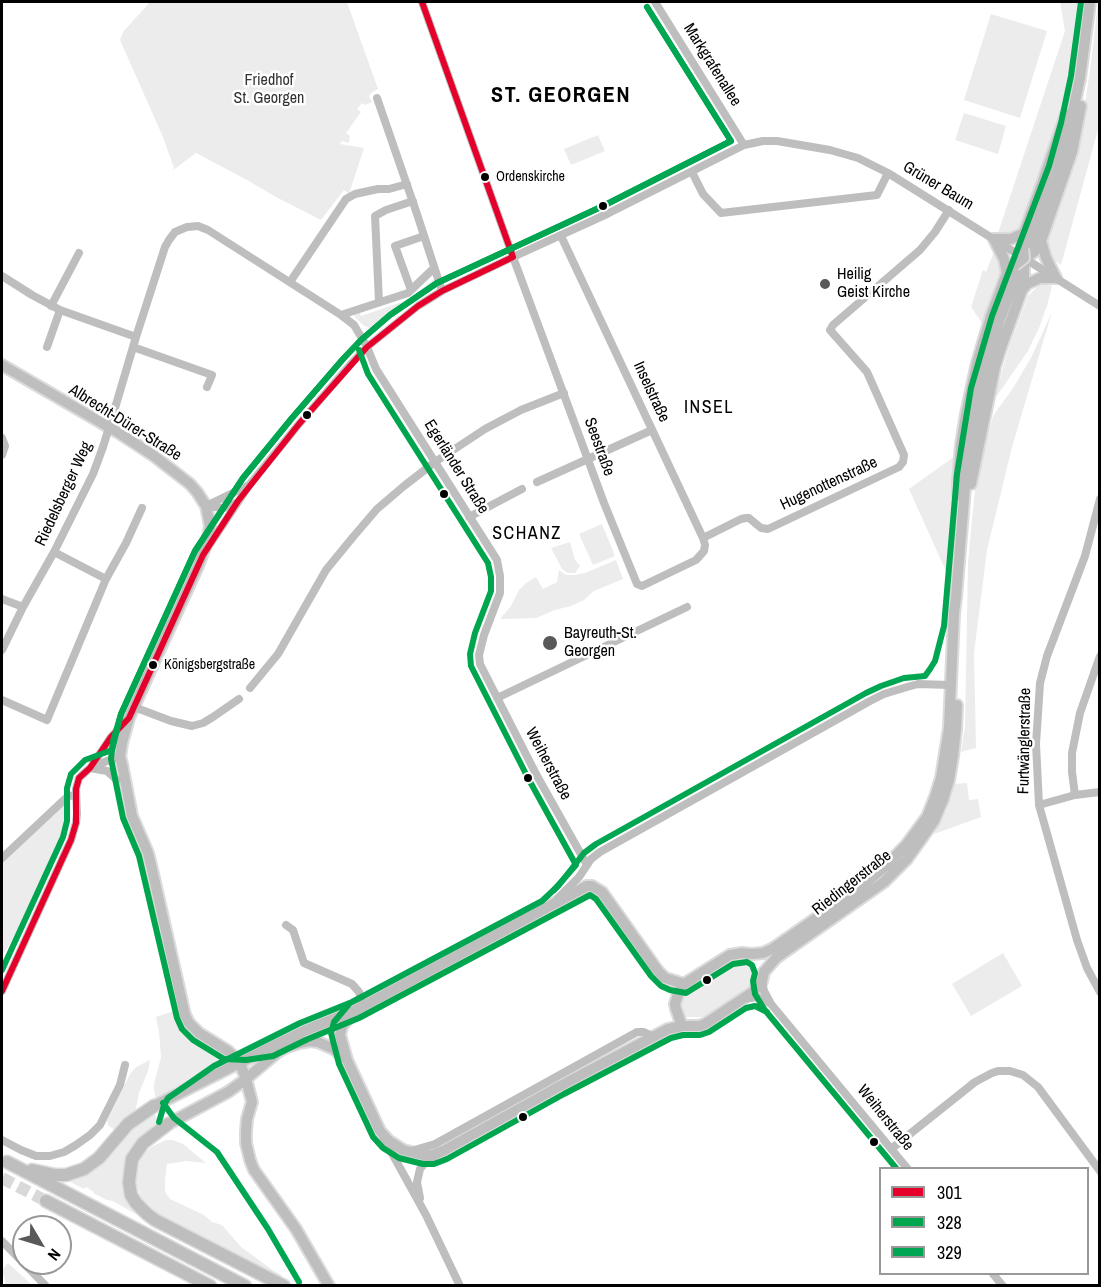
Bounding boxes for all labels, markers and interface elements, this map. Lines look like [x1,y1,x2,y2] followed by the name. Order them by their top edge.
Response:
[679,20,745,110] street label: Markgrafenallee
[234,71,304,109] park label: Friedhof St. Georgen
[491,83,631,109] district label: ST. GEORGEN
[899,157,977,215] street label: Grüner Baum
[496,169,565,185] place label: Ordenskirche
[479,171,491,183] marker: Ordenskirche
[597,200,609,212] unlabelled marker
[837,265,910,303] place label: Heilig Geist Kirche
[818,277,832,291] marker: Heilig Geist Kirche
[629,359,673,425] street label: Inselstraße
[65,381,185,465] street label: Albrecht-Dürer-Straße
[684,397,734,419] district label: INSEL
[301,409,313,421] unlabelled marker
[580,415,618,479] street label: Seestraße
[419,416,493,518] street label: Egerländer Straße
[31,439,97,549] street label: Riedelsberger Weg
[777,453,881,515] street label: Hugenottenstraße
[438,488,450,500] unlabelled marker
[492,523,562,545] district label: SCHANZ
[564,624,637,662] place label: Bayreuth-St. Georgen
[541,634,559,652] marker: Bayreuth-St. Georgen
[164,657,255,673] place label: Königsbergstraße
[147,659,159,671] marker: Königsbergstraße
[1014,688,1036,794] street label: Furtwänglerstraße
[521,725,575,803] street label: Weiherstraße
[522,772,534,784] unlabelled marker
[809,846,895,920] street label: Riedingerstraße
[701,974,713,986] unlabelled marker
[853,1081,917,1155] street label: Weiherstraße
[517,1111,529,1123] unlabelled marker
[868,1136,880,1148] unlabelled marker
[879,1167,1089,1275] legend
[937,1180,962,1205] text: 301
[937,1210,962,1235] text: 328
[12,1215,72,1275] north arrow
[937,1240,962,1265] text: 329
[43,1244,66,1265] text: N

